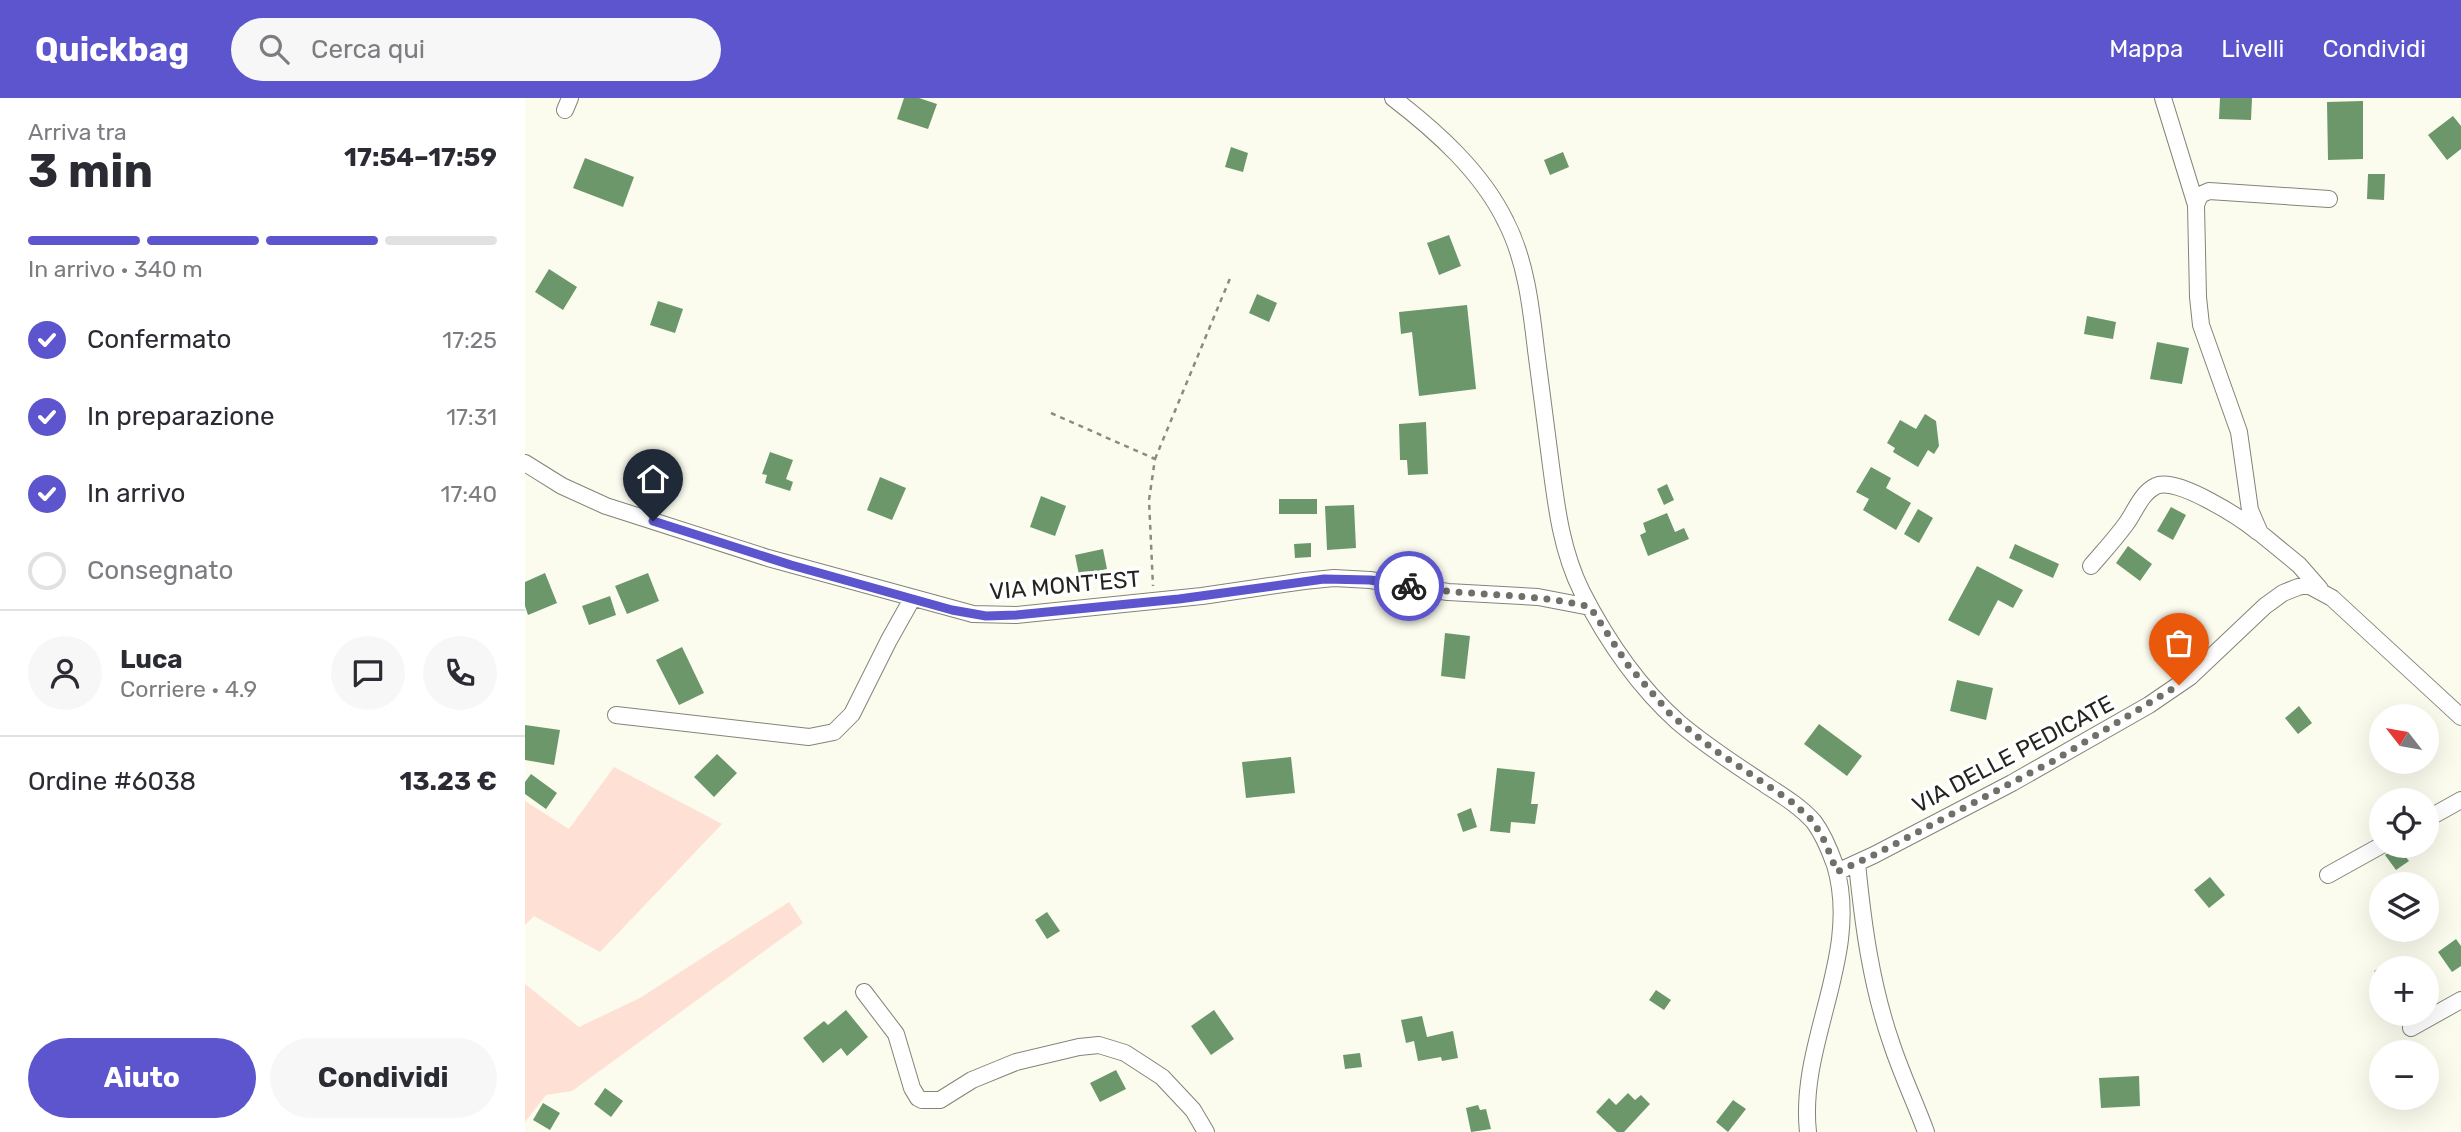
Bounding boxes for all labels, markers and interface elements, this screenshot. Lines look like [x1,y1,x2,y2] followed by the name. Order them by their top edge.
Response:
[231,18,721,81] search box
[35,30,189,69] text: Quickbag
[255,30,293,68] icon: search
[311,34,425,65] text: Cerca qui
[2109,35,2183,63] text: Mappa
[2221,35,2284,63] text: Livelli
[2322,35,2426,63] text: Condividi
[28,118,127,146] text: Arriva tra
[344,142,497,173] text: 17:54–17:59
[28,144,153,199] text: 3 min
[28,255,203,283] text: In arrivo · 340 m
[28,321,66,359] icon: check
[87,324,231,355] text: Confermato
[442,326,497,354] text: 17:25
[28,398,66,436] icon: check
[87,401,275,432] text: In preparazione
[446,403,497,431] text: 17:31
[623,449,683,521] pin
[634,460,672,498] icon: home
[28,475,66,513] icon: check
[87,478,185,509] text: In arrivo
[441,480,497,508] text: 17:40
[1374,551,1444,621] courier
[87,555,233,586] text: Consegnato
[988,564,1142,606] street label: VIA MONT'EST
[1390,567,1428,605] icon: bike
[2149,613,2209,685] pin
[2160,624,2198,662] icon: bag
[28,636,102,710] button: person
[331,636,405,710] button: chat
[423,636,497,710] button: phone
[120,644,183,675] text: Luca
[120,675,257,703] text: Corriere · 4.9
[1908,689,2118,819] street label: VIA DELLE PEDICATE
[2369,704,2439,774] north arrow
[2369,704,2439,1110] map controls
[28,766,196,797] text: Ordine #6038
[400,766,497,797] text: 13.23 €
[2369,788,2439,858] button: locate
[2369,872,2439,942] button: layers
[2369,956,2439,1026] button: +
[28,1038,256,1118] button: Aiuto
[270,1038,497,1118] button: Condividi
[2369,1040,2439,1110] button: −

